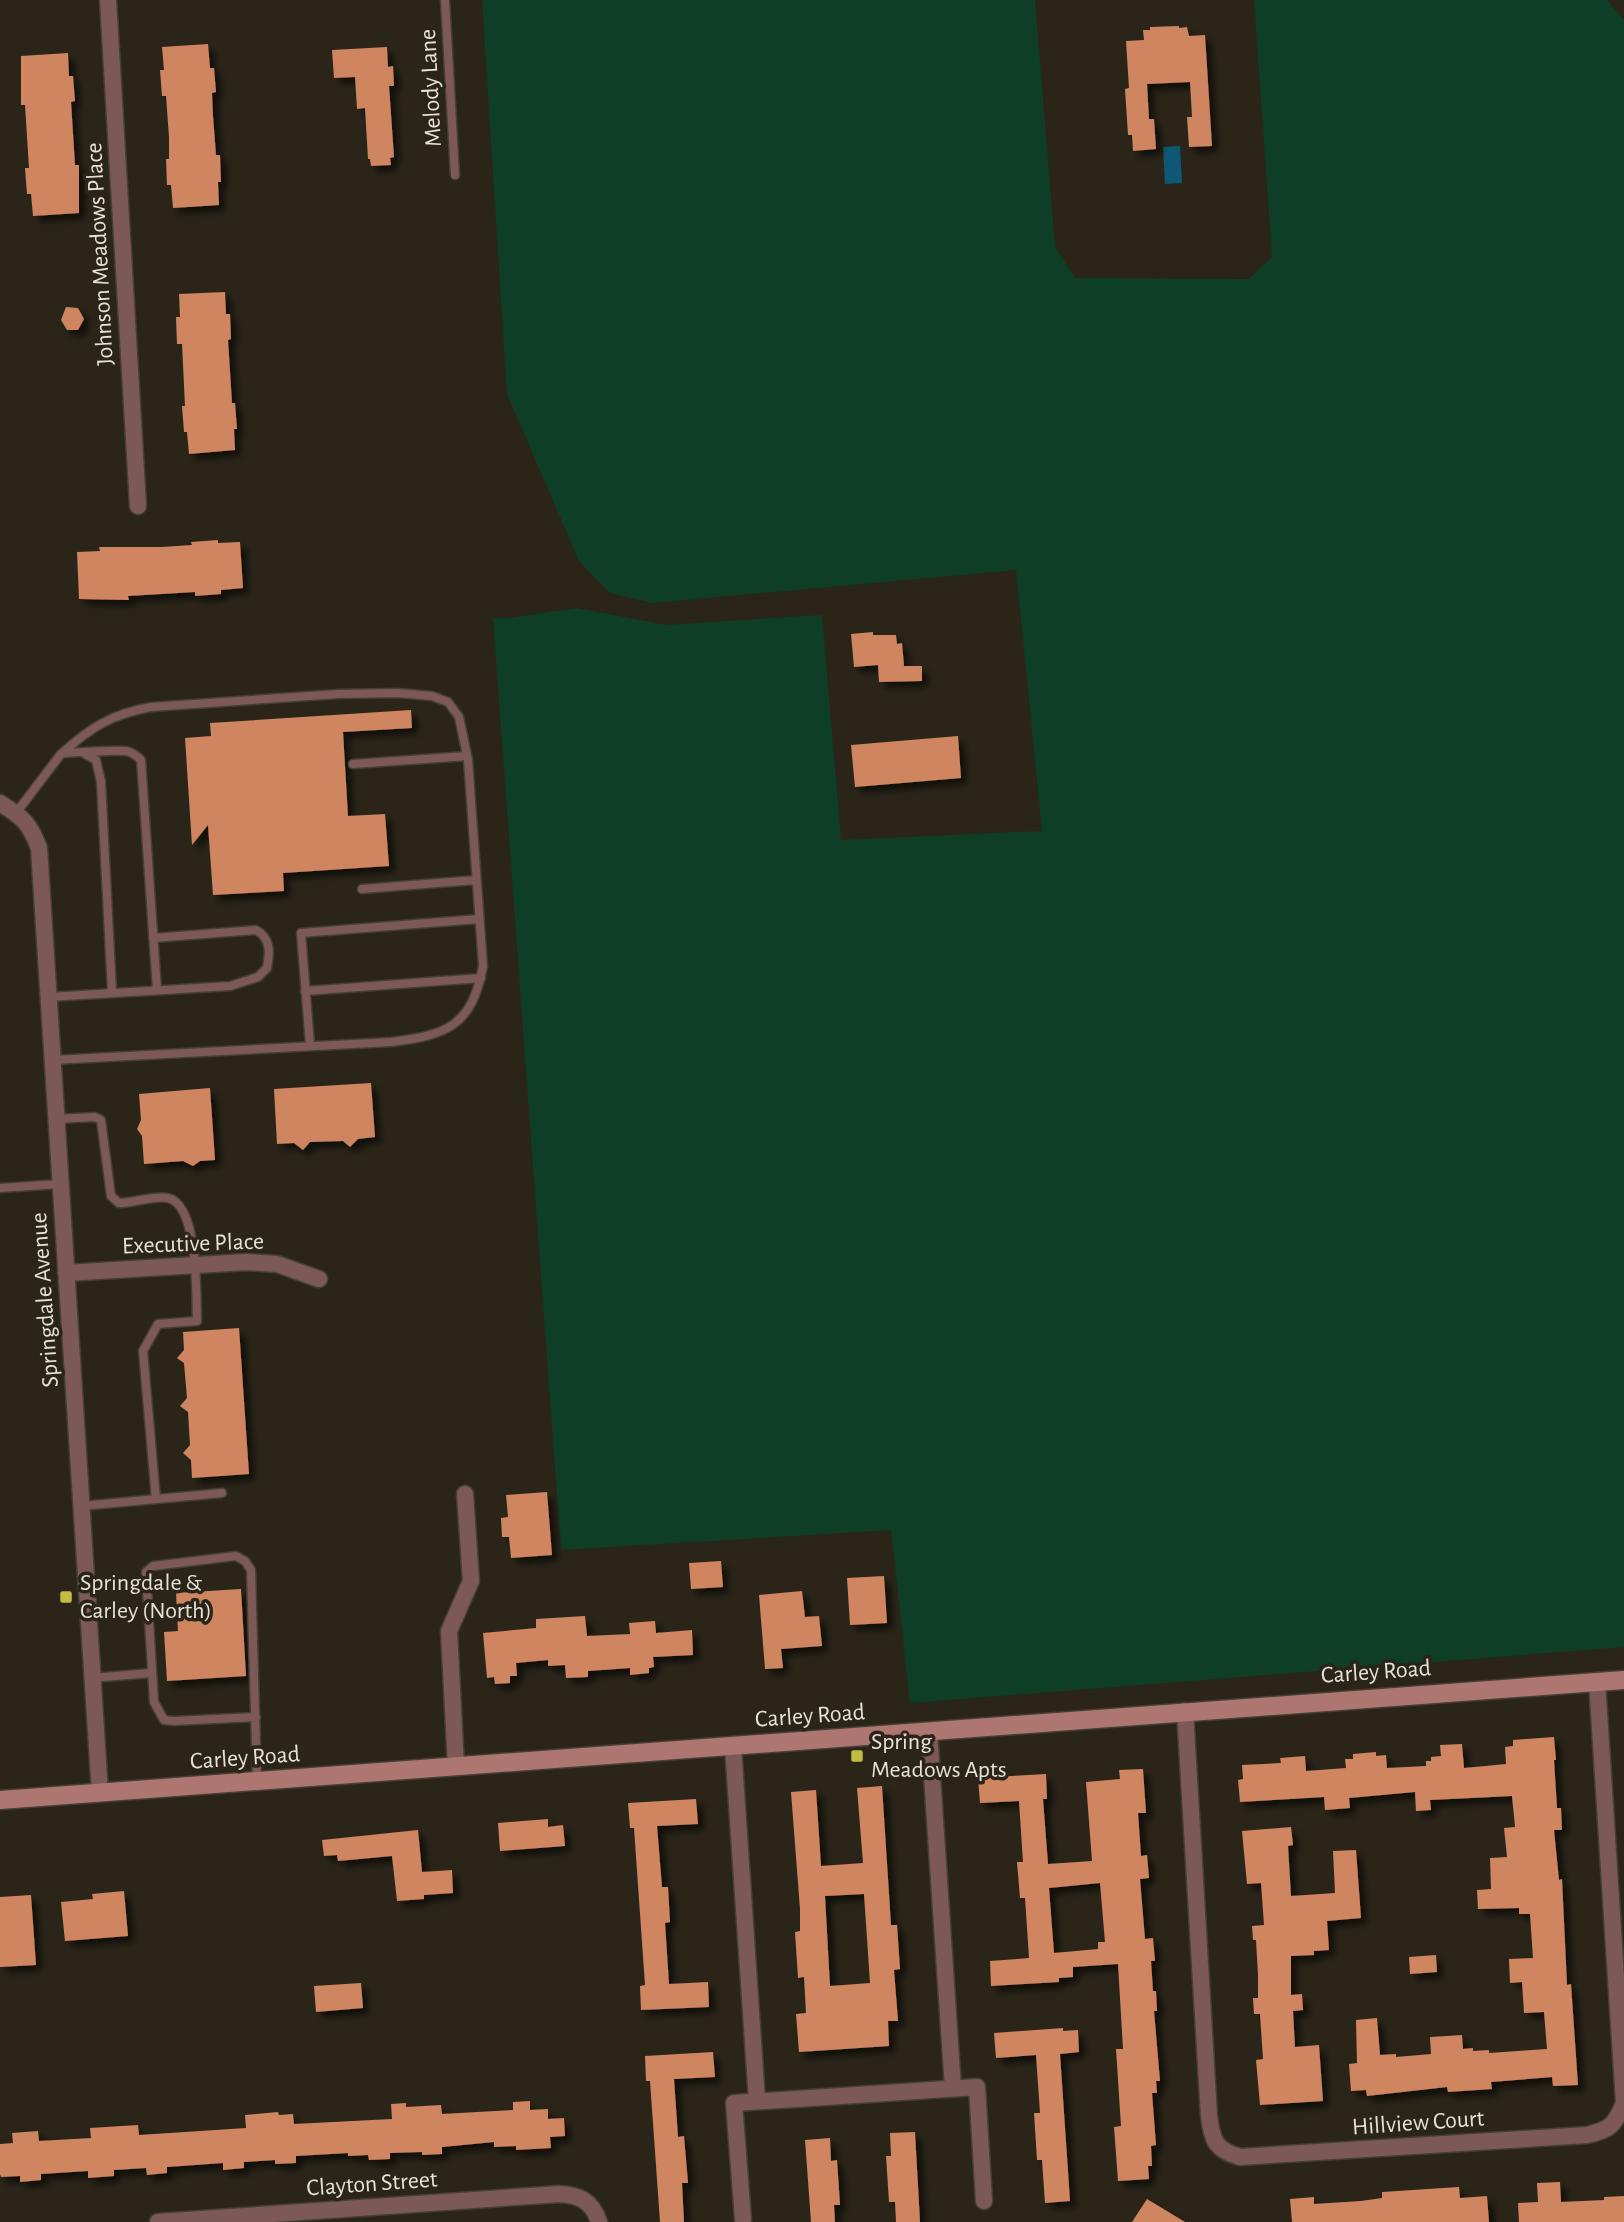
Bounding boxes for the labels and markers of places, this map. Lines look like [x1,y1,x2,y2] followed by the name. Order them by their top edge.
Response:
[80,1571,212,1623] place label: Springdale & Carley (North)
[58,1589,74,1605] marker: Springdale & Carley (North)
[871,1730,1007,1782] place label: Spring Meadows Apts
[849,1748,865,1764] marker: Spring Meadows Apts

